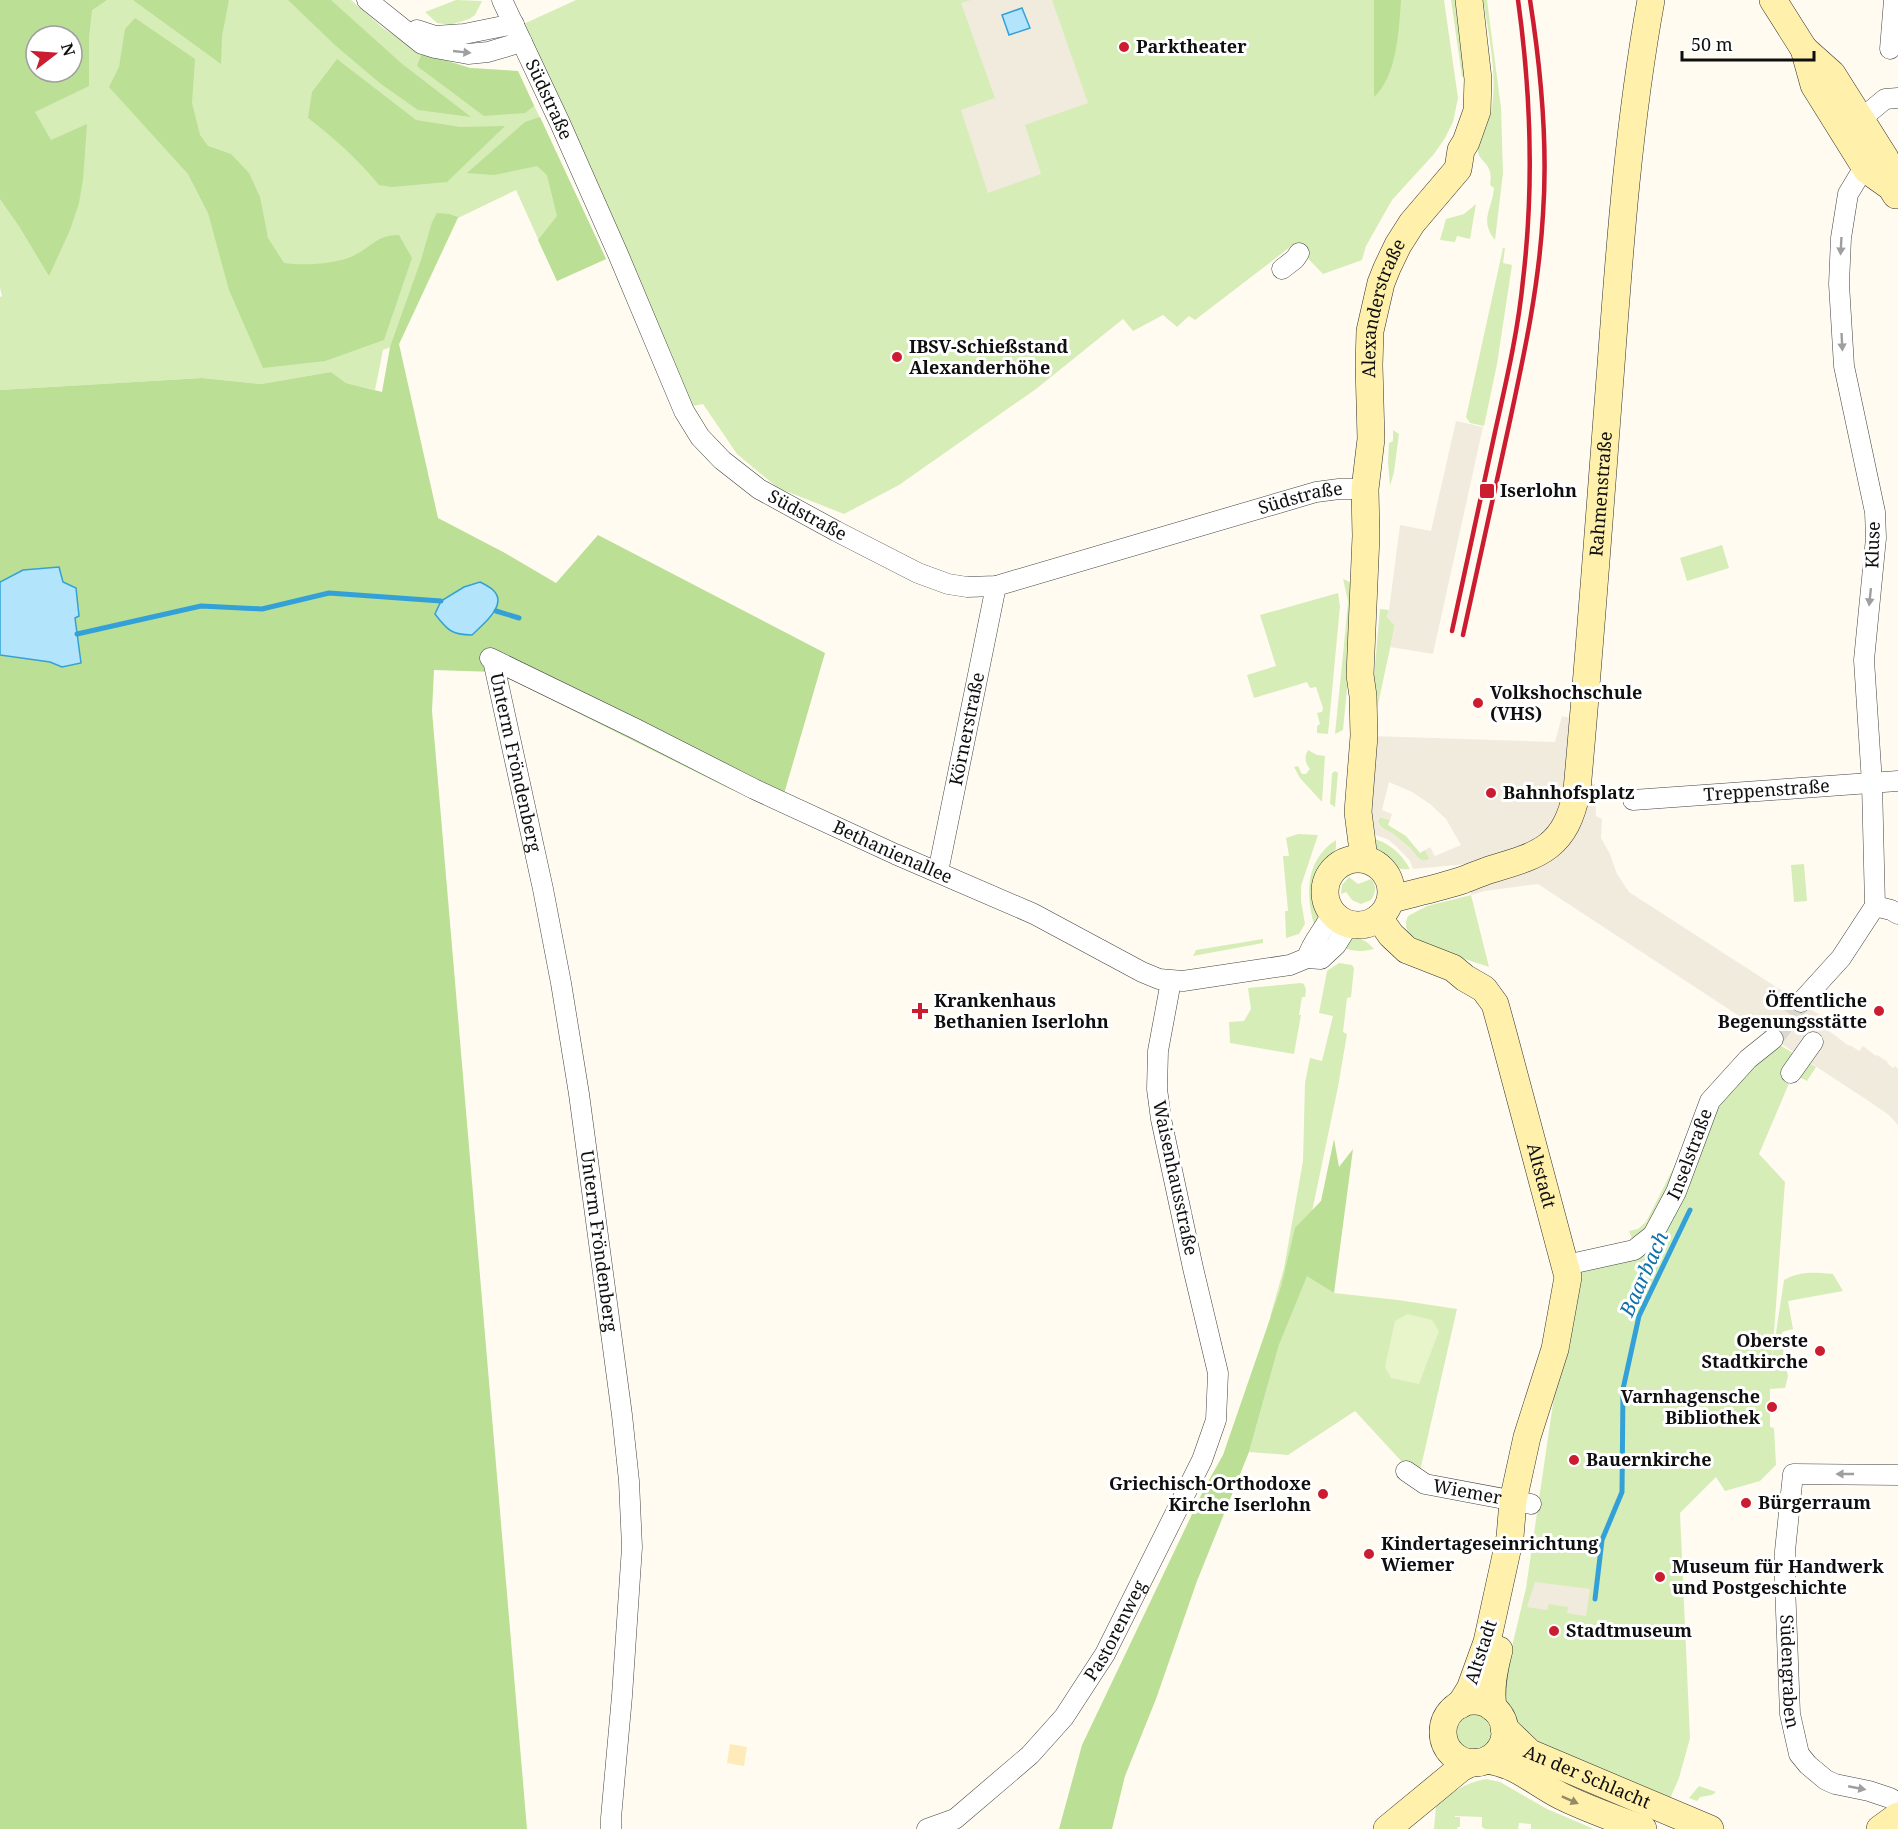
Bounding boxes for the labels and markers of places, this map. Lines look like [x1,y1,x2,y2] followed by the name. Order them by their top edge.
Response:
[1136,34,1247,58] place label: Parktheater
[1117,40,1131,54] marker: Parktheater
[909,334,1069,379] place label: IBSV-Schießstand Alexanderhöhe
[890,350,904,364] marker: IBSV-Schießstand Alexanderhöhe
[1500,478,1577,502] place label: Iserlohn
[1478,482,1496,500] marker: Iserlohn
[1490,680,1642,725] place label: Volkshochschule (VHS)
[1471,696,1485,710] marker: Volkshochschule (VHS)
[1503,780,1635,804] place label: Bahnhofsplatz
[1484,786,1498,800] marker: Bahnhofsplatz
[934,988,1109,1033] place label: Krankenhaus Bethanien Iserlohn
[1718,988,1867,1033] place label: Öffentliche Begenungsstätte
[911,1002,929,1020] marker: Krankenhaus Bethanien Iserlohn
[1872,1004,1886,1018] marker: Öffentliche Begenungsstätte
[1702,1328,1808,1373] place label: Oberste Stadtkirche
[1813,1344,1827,1358] marker: Oberste Stadtkirche
[1621,1384,1761,1429] place label: Varnhagensche Bibliothek
[1765,1400,1779,1414] marker: Varnhagensche Bibliothek
[1586,1447,1712,1471] place label: Bauernkirche
[1567,1453,1581,1467] marker: Bauernkirche
[1109,1471,1311,1516] place label: Griechisch-Orthodoxe Kirche Iserlohn
[1316,1487,1330,1501] marker: Griechisch-Orthodoxe Kirche Iserlohn
[1758,1490,1871,1514] place label: Bürgerraum
[1739,1496,1753,1510] marker: Bürgerraum
[1381,1531,1599,1576] place label: Kindertageseinrichtung Wiemer
[1362,1547,1376,1561] marker: Kindertageseinrichtung Wiemer
[1672,1554,1884,1599] place label: Museum für Handwerk und Postgeschichte
[1653,1570,1667,1584] marker: Museum für Handwerk und Postgeschichte
[1566,1618,1692,1642] place label: Stadtmuseum
[1547,1624,1561,1638] marker: Stadtmuseum

